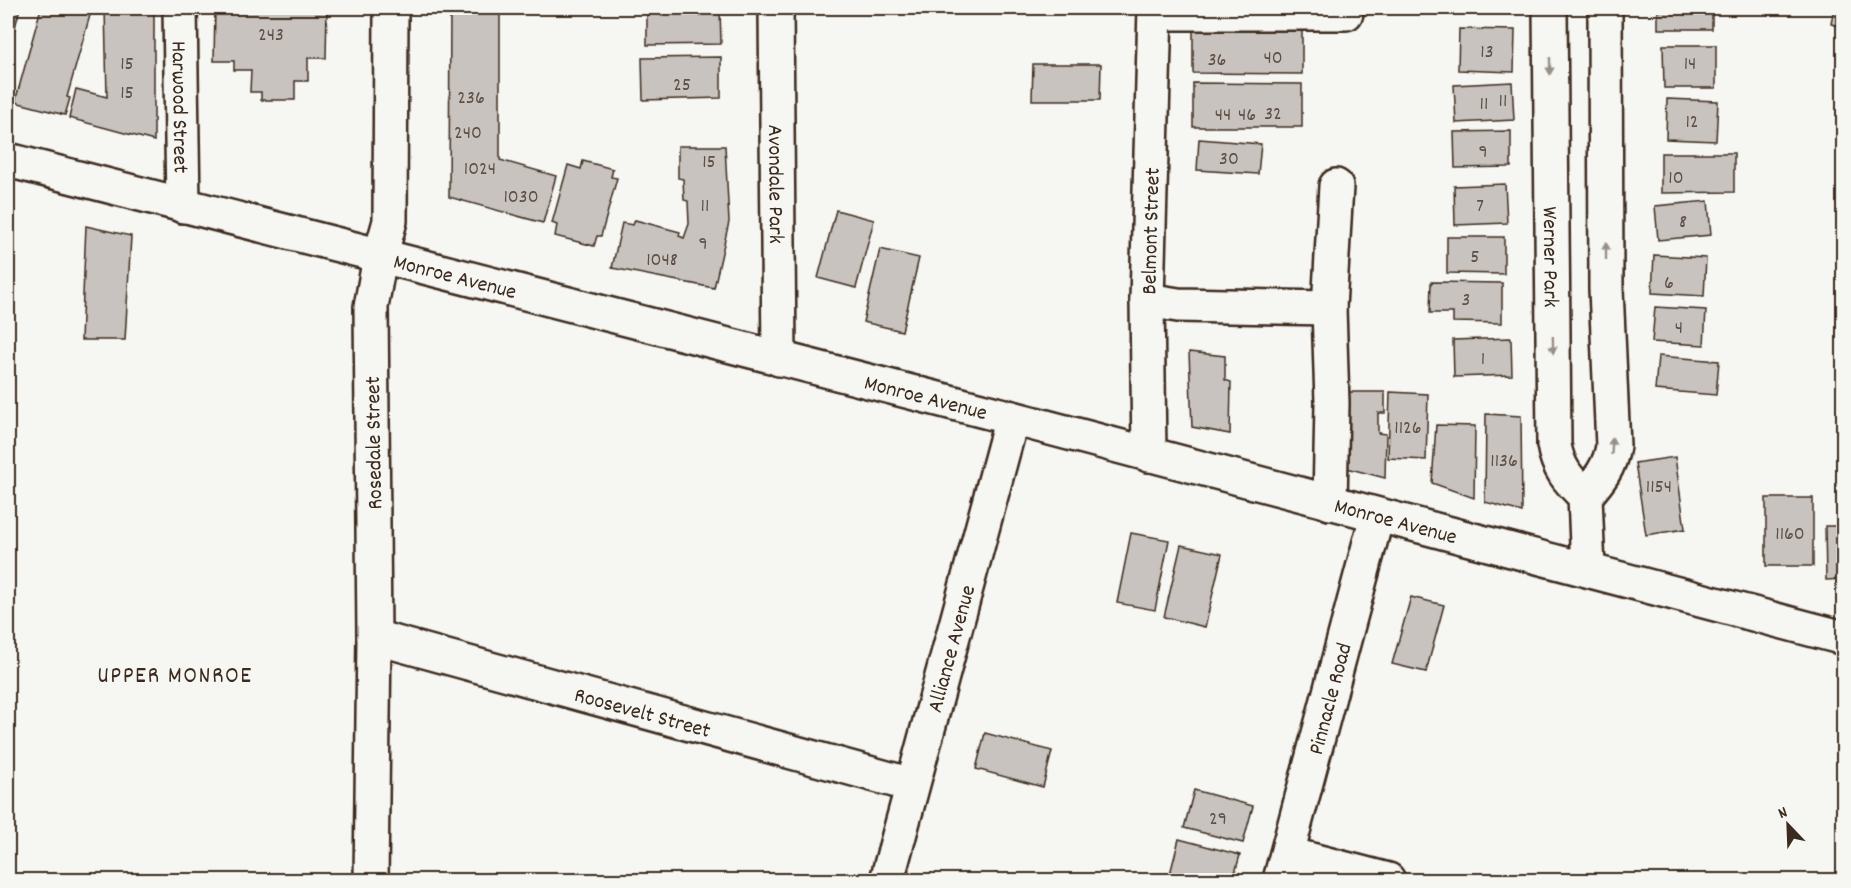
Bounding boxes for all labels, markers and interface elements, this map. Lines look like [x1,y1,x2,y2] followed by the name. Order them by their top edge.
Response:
[258,22,284,50] house number: 243
[1480,39,1494,67] house number: 13
[161,41,195,173] street label: Harwood Street
[1263,45,1283,73] house number: 40
[1208,47,1226,75] house number: 36
[120,51,134,79] house number: 15
[1684,51,1696,79] house number: 14
[1545,56,1555,75] one-way arrow
[673,72,691,100] house number: 25
[120,80,134,108] house number: 15
[457,85,485,113] house number: 236
[1499,88,1507,116] house number: 11
[1480,91,1488,119] house number: 11
[1264,101,1282,129] house number: 32
[1215,102,1231,130] house number: 44
[1238,102,1256,130] house number: 46
[1685,109,1699,137] house number: 12
[454,120,482,148] house number: 240
[758,124,790,244] street label: Avondale Park
[1478,139,1488,167] house number: 9
[1219,146,1239,174] house number: 30
[702,149,716,177] house number: 15
[464,156,496,184] house number: 1024
[1668,165,1684,193] house number: 10
[1135,167,1170,295] street label: Belmont Street
[503,184,539,212] house number: 1030
[701,193,709,221] house number: 11
[1476,193,1484,221] house number: 7
[1533,206,1565,308] street label: Werner Park
[1679,209,1687,237] house number: 8
[698,231,708,259] house number: 9
[1601,242,1611,261] one-way arrow
[1470,244,1480,272] house number: 5
[646,247,678,275] house number: 1048
[390,248,519,309] street label: Monroe Avenue
[1664,270,1674,298] house number: 6
[1462,287,1470,315] house number: 3
[1675,315,1683,343] house number: 4
[1548,335,1558,354] one-way arrow
[1481,346,1485,374] house number: 1
[861,369,990,430] street label: Monroe Avenue
[359,376,392,510] street label: Rosedale Street
[1394,415,1422,443] house number: 1126
[1607,436,1617,455] one-way arrow
[1490,448,1518,476] house number: 1136
[1646,474,1672,502] house number: 1154
[1331,492,1460,554] street label: Monroe Avenue
[1775,521,1805,549] house number: 1160
[921,582,985,716] street label: Alliance Avenue
[1302,640,1362,759] street label: Pinnacle Road
[97,660,253,694] district label: UPPER MONROE
[570,681,714,748] street label: Roosevelt Street
[1758,795,1818,855] north arrow
[1775,801,1791,826] text: N
[1209,806,1227,834] house number: 29

